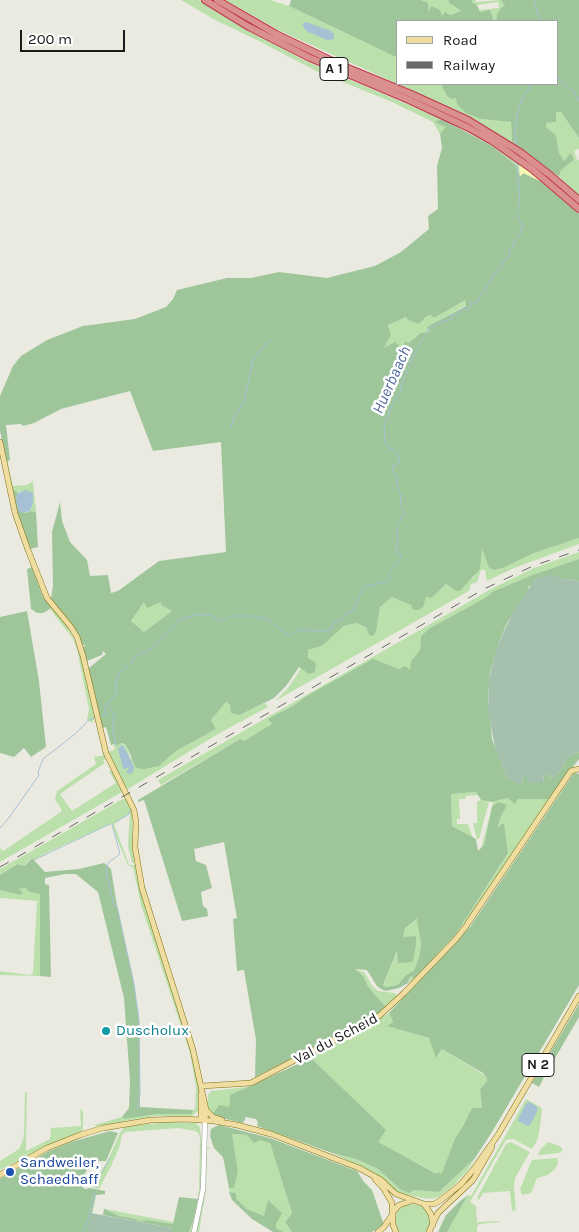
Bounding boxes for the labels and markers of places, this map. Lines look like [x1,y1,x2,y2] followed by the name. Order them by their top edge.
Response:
[116,1022,189,1040] place label: Duscholux
[100,1025,112,1037] marker: Duscholux
[20,1154,99,1189] place label: Sandweiler, Schaedhaff
[4,1166,16,1178] marker: Sandweiler, Schaedhaff

